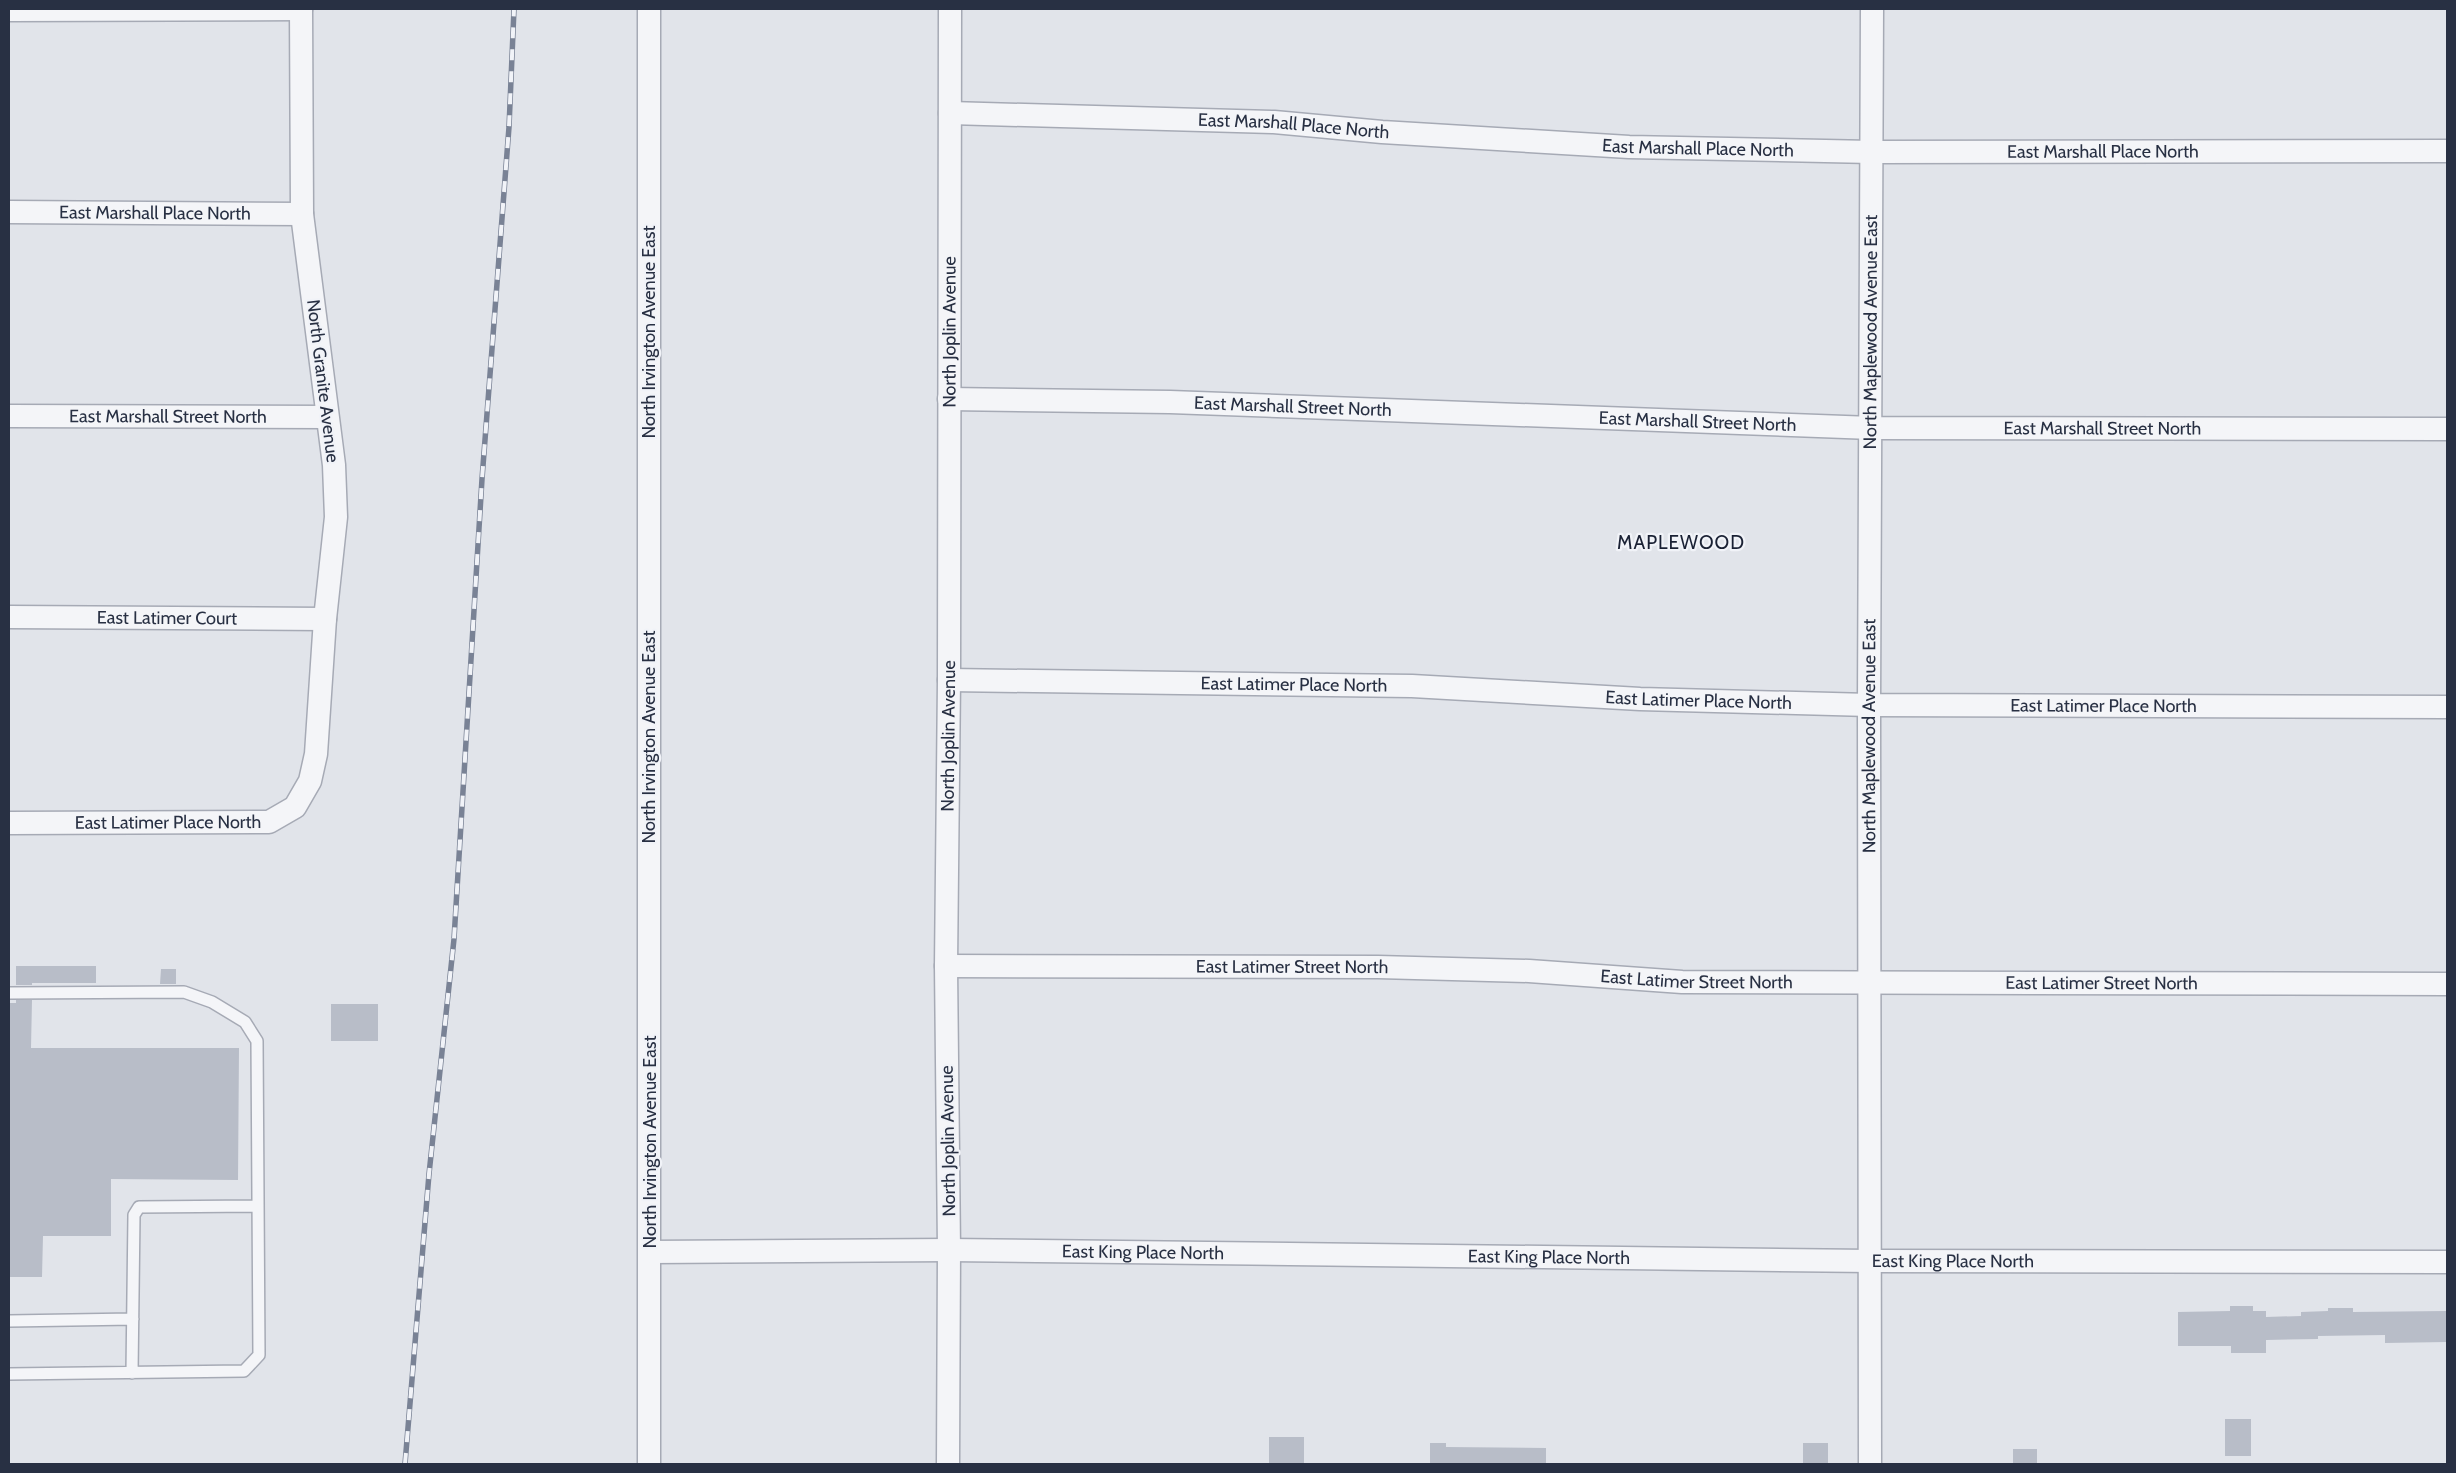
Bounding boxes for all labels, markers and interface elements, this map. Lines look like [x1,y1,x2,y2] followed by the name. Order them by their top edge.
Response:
[1198,109,1390,143] street label: East Marshall Place North
[1601,134,1794,161] street label: East Marshall Place North
[2007,140,2199,163] street label: East Marshall Place North
[59,201,251,225] street label: East Marshall Place North
[1859,215,1882,449] street label: North Maplewood Avenue East
[638,226,660,438] street label: North Irvington Avenue East
[938,256,961,408] street label: North Joplin Avenue
[302,298,344,464] street label: North Granite Avenue
[1194,392,1392,421] street label: East Marshall Street North
[69,405,267,428] street label: East Marshall Street North
[1598,407,1797,436] street label: East Marshall Street North
[2004,417,2201,440] street label: East Marshall Street North
[1617,531,1745,554] district label: MAPLEWOOD
[97,607,237,629] street label: East Latimer Court
[1858,619,1880,853] street label: North Maplewood Avenue East
[638,631,660,843] street label: North Irvington Avenue East
[937,660,960,812] street label: North Joplin Avenue
[1200,672,1387,697] street label: East Latimer Place North
[1605,686,1792,714] street label: East Latimer Place North
[2010,694,2197,717] street label: East Latimer Place North
[75,811,261,834] street label: East Latimer Place North
[1196,956,1389,978] street label: East Latimer Street North
[1600,965,1793,993] street label: East Latimer Street North
[2005,972,2198,994] street label: East Latimer Street North
[639,1036,661,1248] street label: North Irvington Avenue East
[936,1065,960,1217] street label: North Joplin Avenue
[1062,1240,1224,1264] street label: East King Place North
[1468,1245,1630,1269] street label: East King Place North
[1872,1250,2034,1272] street label: East King Place North

